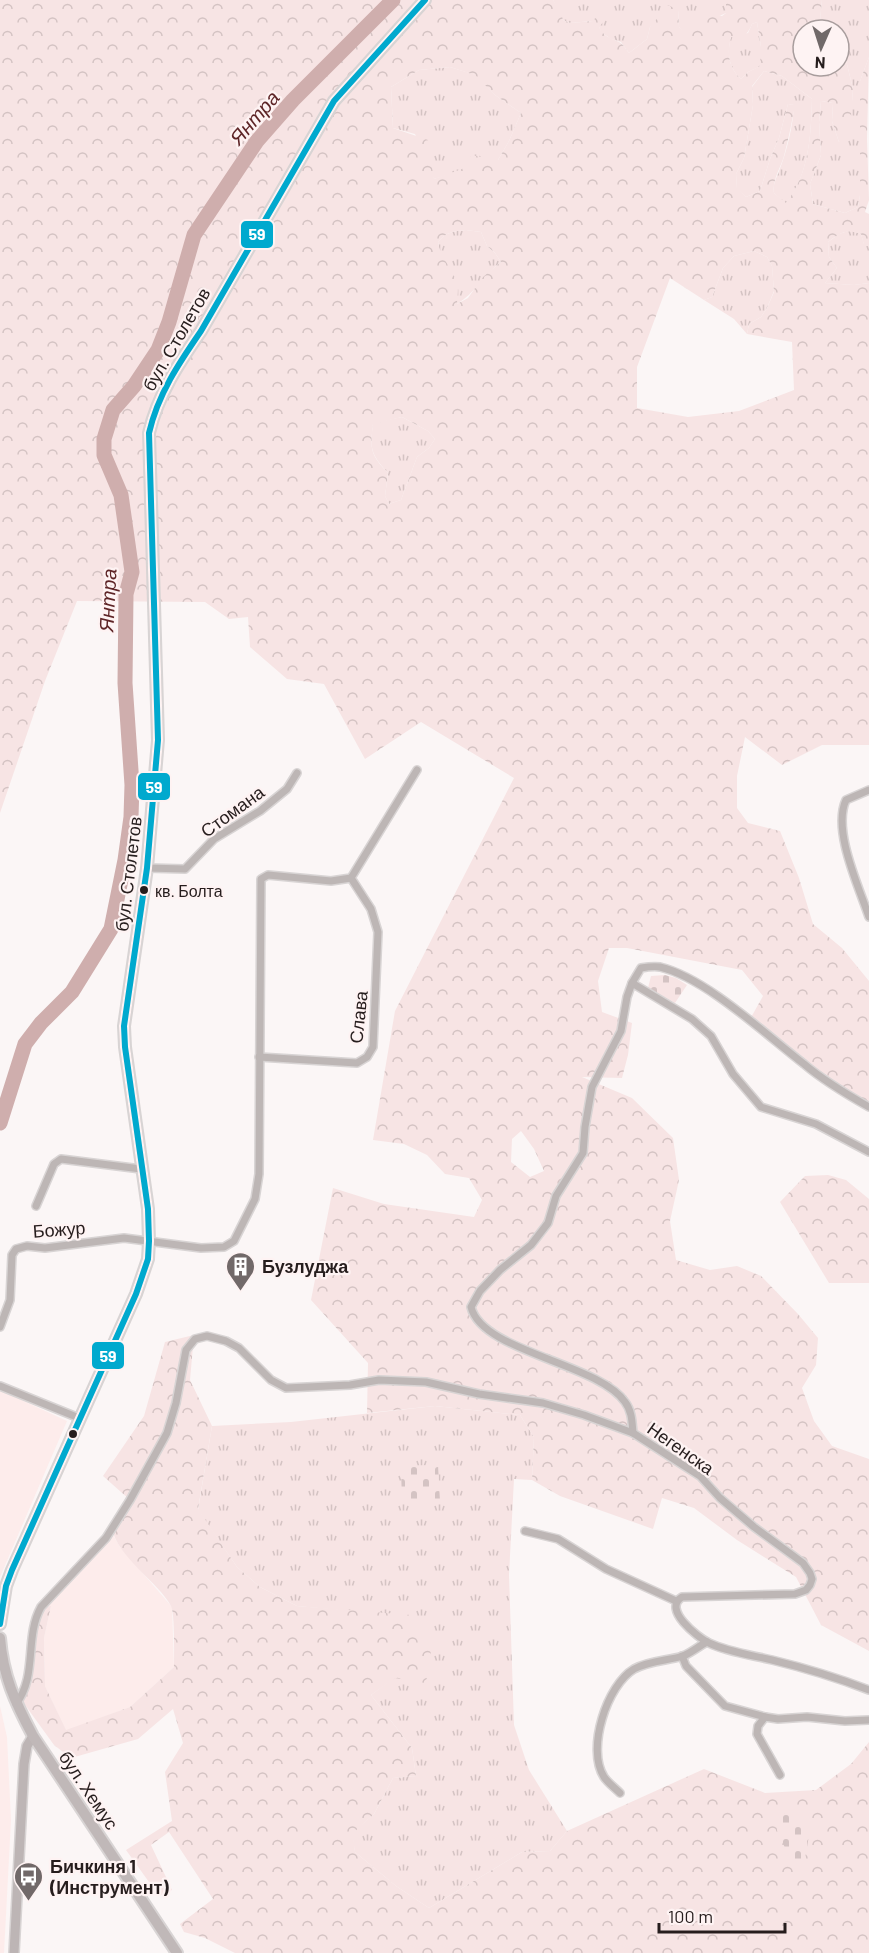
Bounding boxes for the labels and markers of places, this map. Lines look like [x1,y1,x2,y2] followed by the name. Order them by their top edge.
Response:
[155,881,223,900] place label: кв. Болта
[138,884,150,896] marker: кв. Болта
[225,1250,257,1292] building icon: Бузлуджа
[262,1255,349,1277] place label: Бузлуджа
[67,1428,79,1440] unlabelled marker
[49,1855,169,1898] place label: Бичкиня 1 (Инструмент)
[13,1860,45,1902] bus stop icon: Бичкиня 1 (Инструмент)

